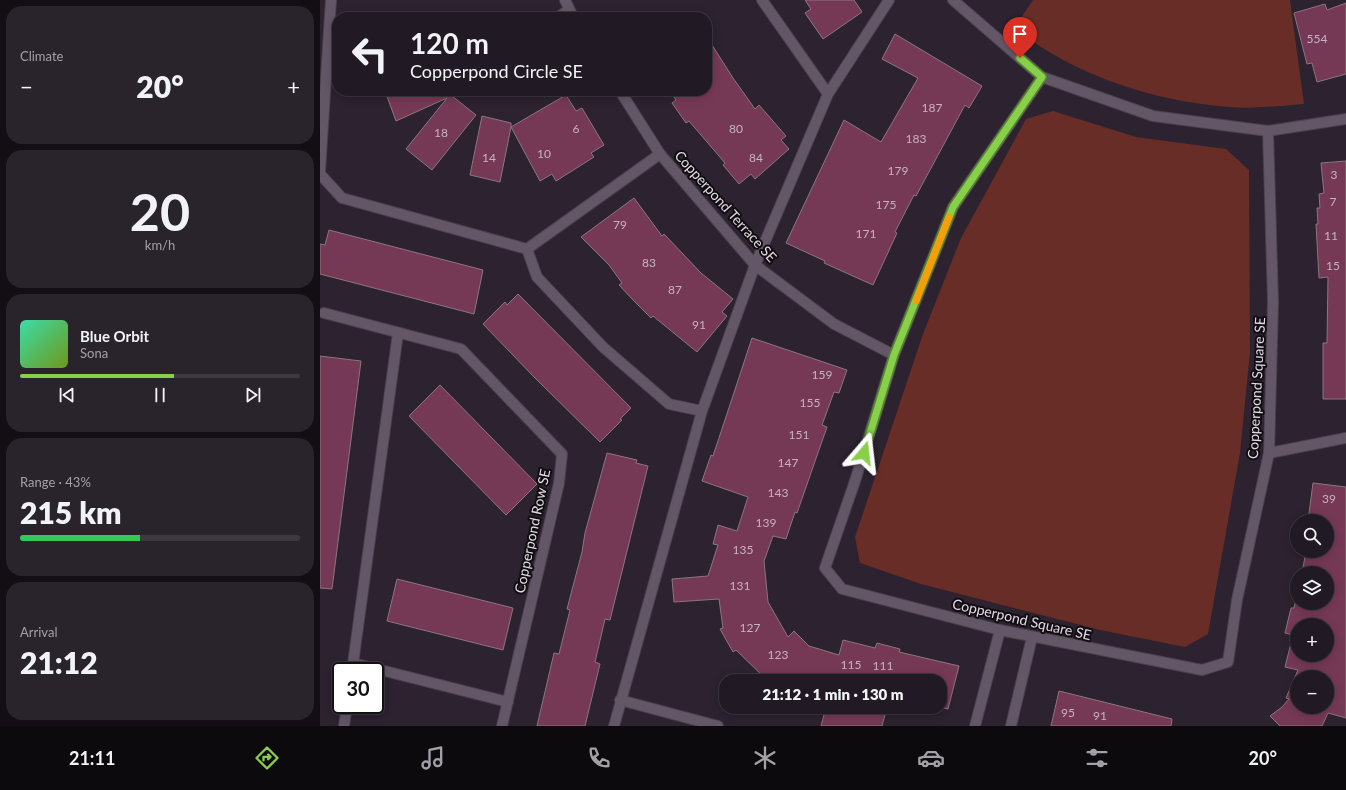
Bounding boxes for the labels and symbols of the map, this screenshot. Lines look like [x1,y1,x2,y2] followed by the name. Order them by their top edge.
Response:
[1003,17,1037,58] pin
[1307,31,1327,46] house number: 554
[922,100,942,115] house number: 187
[573,121,580,136] house number: 6
[729,121,743,136] house number: 80
[434,125,448,140] house number: 18
[906,131,926,146] house number: 183
[537,146,551,161] house number: 10
[671,147,781,265] street label: Copperpond Terrace SE
[482,150,496,165] house number: 14
[749,150,763,165] house number: 84
[888,163,908,178] house number: 179
[1331,167,1338,182] house number: 3
[1330,194,1337,209] house number: 7
[876,197,896,212] house number: 175
[613,217,627,232] house number: 79
[856,226,876,241] house number: 171
[1324,228,1338,243] house number: 11
[642,255,656,270] house number: 83
[1326,258,1340,273] house number: 15
[668,282,682,297] house number: 87
[692,317,706,332] house number: 91
[1244,317,1268,459] street label: Copperpond Square SE
[812,367,832,382] house number: 159
[800,395,820,410] house number: 155
[789,427,809,442] house number: 151
[843,432,885,474] position arrow
[778,455,798,470] house number: 147
[511,467,553,595] street label: Copperpond Row SE
[768,485,788,500] house number: 143
[1322,491,1336,506] house number: 39
[756,515,776,530] house number: 139
[733,542,753,557] house number: 135
[730,578,750,593] house number: 131
[951,595,1093,643] street label: Copperpond Square SE
[740,620,760,635] house number: 127
[768,647,788,662] house number: 123
[841,657,861,672] house number: 115
[873,658,893,673] house number: 111
[332,662,384,714] speed limit sign: 30
[1061,705,1075,720] house number: 95
[1093,708,1107,723] house number: 91

